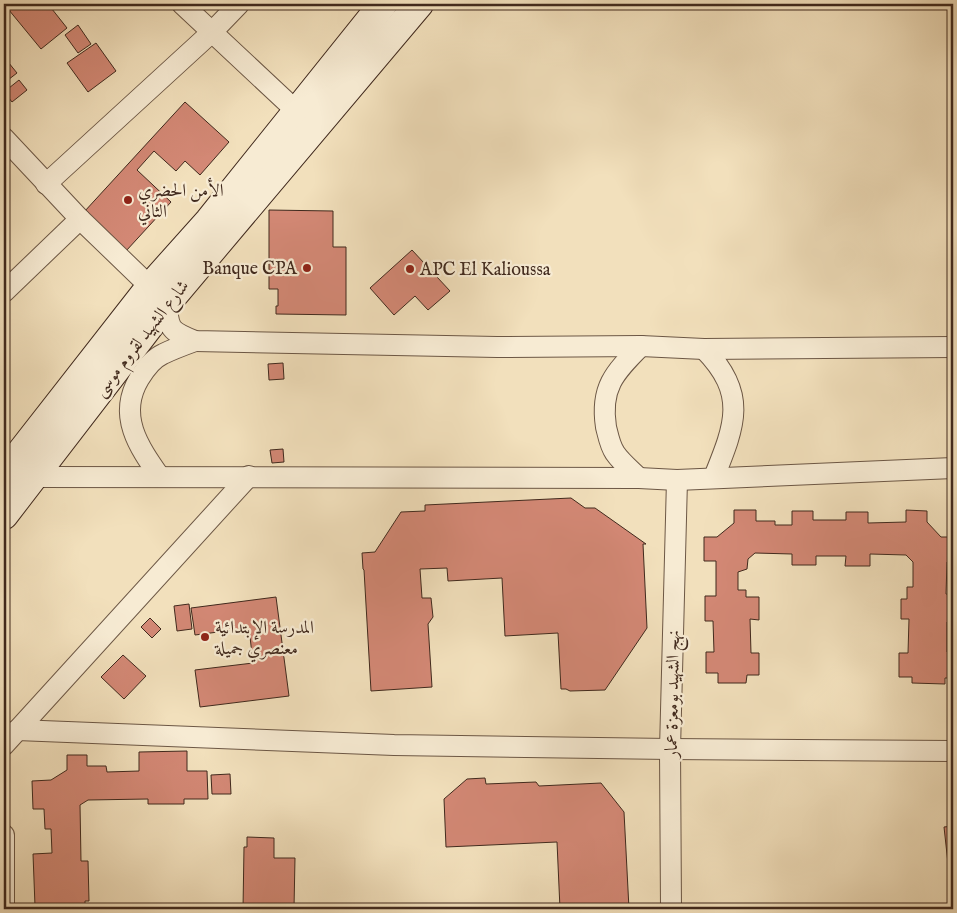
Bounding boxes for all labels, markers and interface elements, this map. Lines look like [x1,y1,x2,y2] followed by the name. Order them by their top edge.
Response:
[138,177,224,226] place label: الأمن الحضري الثاني
[122,194,134,206] marker: الأمن الحضري الثاني
[202,258,298,281] place label: Banque CPA
[419,259,551,282] place label: APC El Kalioussa
[301,262,313,274] marker: Banque CPA
[404,263,416,275] marker: APC El Kalioussa
[89,276,197,404] street label: شارع الشهيد لقروم موسى
[214,617,314,663] place label: المدرسة الإبتدائية معنصري جميلة
[661,630,689,760] street label: نهج الشهيد بومعزة عمار
[199,631,211,643] marker: المدرسة الإبتدائية معنصري جميلة

